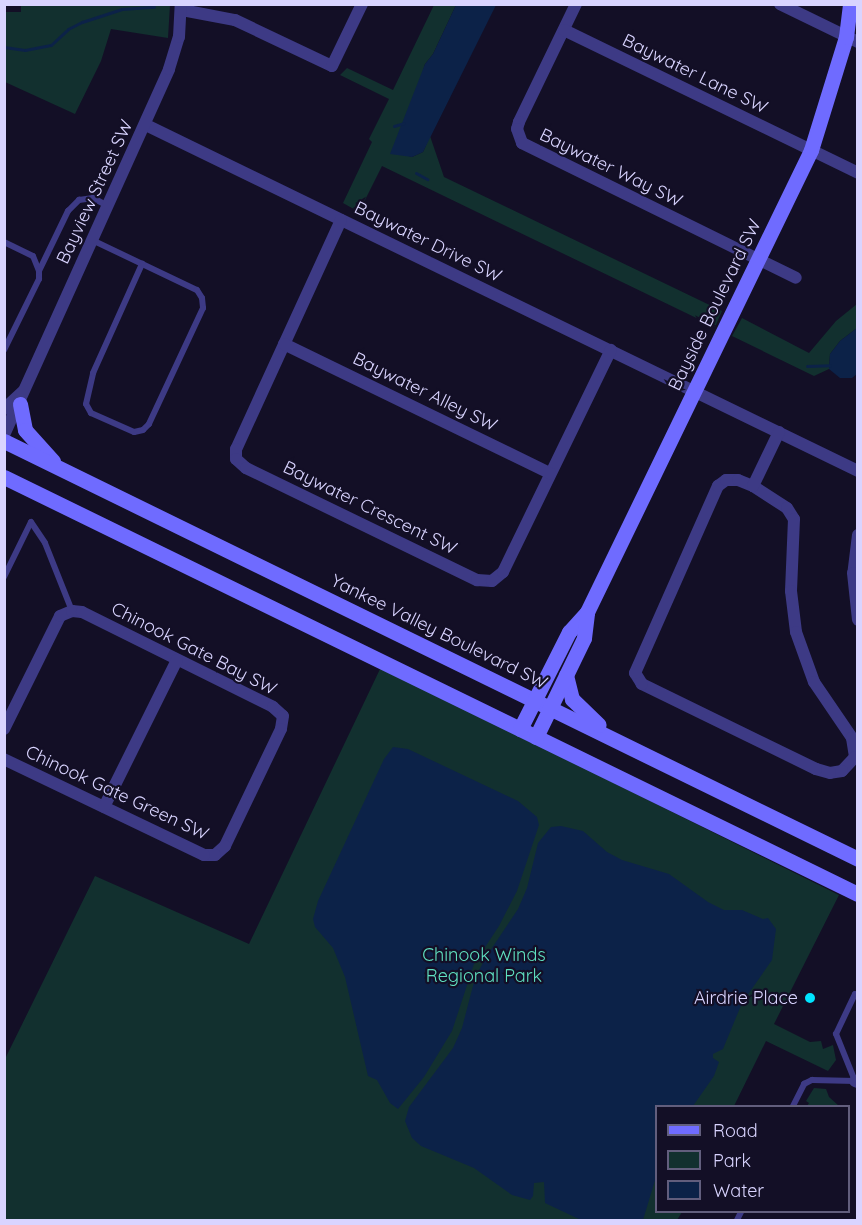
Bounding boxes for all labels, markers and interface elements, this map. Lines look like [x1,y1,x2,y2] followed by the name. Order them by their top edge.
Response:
[619,29,771,119] street label: Baywater Lane SW
[52,117,138,267] street label: Bayview Street SW
[536,124,686,212] street label: Baywater Way SW
[351,197,505,287] street label: Baywater Drive SW
[664,216,766,394] street label: Bayside Boulevard SW
[349,348,501,436] street label: Baywater Alley SW
[280,456,460,560] street label: Baywater Crescent SW
[327,570,551,694] street label: Yankee Valley Boulevard SW
[108,598,280,700] street label: Chinook Gate Bay SW
[22,741,212,845] street label: Chinook Gate Green SW
[422,945,546,988] park label: Chinook Winds Regional Park
[694,987,798,1009] place label: Airdrie Place
[803,991,817,1005] marker: Airdrie Place
[655,1105,850,1213] legend
[713,1119,758,1142] text: Road
[713,1149,751,1172] text: Park
[713,1179,764,1202] text: Water

